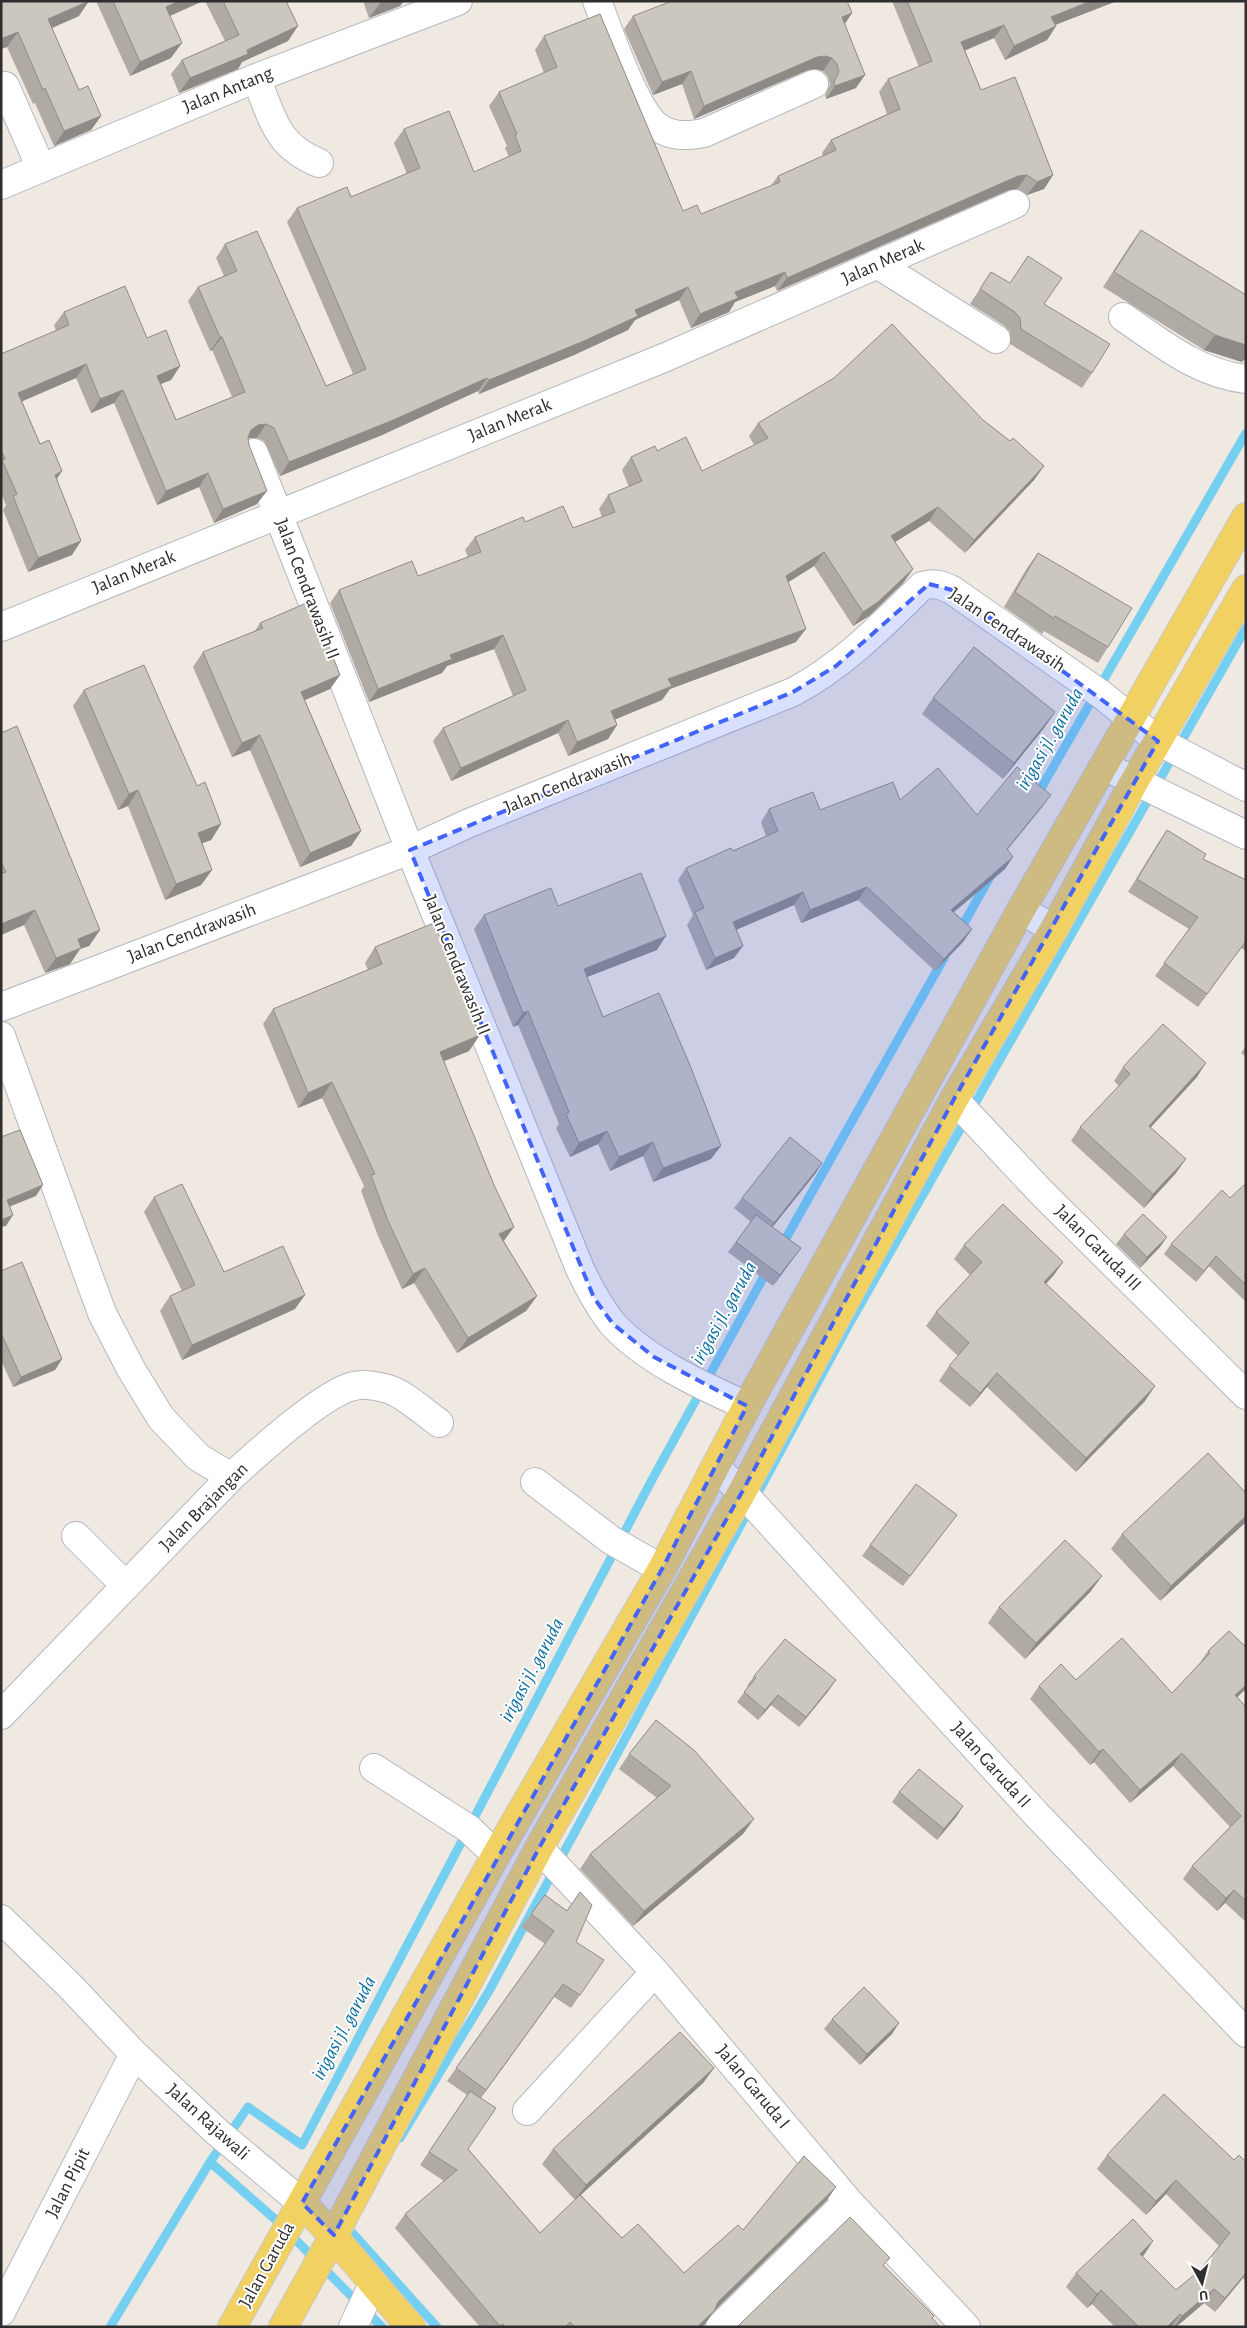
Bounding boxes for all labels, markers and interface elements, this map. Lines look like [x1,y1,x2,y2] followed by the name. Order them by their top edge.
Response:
[180,63,276,117] street label: Jalan Antang
[839,235,927,288] street label: Jalan Merak
[466,395,554,445] street label: Jalan Merak
[271,516,343,662] street label: Jalan Cendrawasih II
[90,547,178,597] street label: Jalan Merak
[945,584,1069,676] street label: Jalan Cendrawasih
[1013,684,1087,794] water label: irigasi jl. garuda
[502,749,634,817] street label: Jalan Cendrawasih
[420,892,494,1038] street label: Jalan Cendrawasih II
[125,900,259,966] street label: Jalan Cendrawasih
[1051,1201,1145,1295] street label: Jalan Garuda III
[688,1258,760,1368] water label: irigasi jl. garuda
[156,1459,252,1555] street label: Jalan Brajangan
[496,1615,568,1725] water label: irigasi jl. garuda
[948,1718,1034,1812] street label: Jalan Garuda II
[308,1973,380,2083] water label: irigasi jl. garuda
[713,2041,793,2133] street label: Jalan Garuda I
[163,2080,253,2164] street label: Jalan Rajawali
[42,2145,94,2221] street label: Jalan Pipit
[236,2219,298,2311] street label: Jalan Garuda
[1177,2258,1227,2308] north arrow
[1198,2287,1209,2302] text: U

